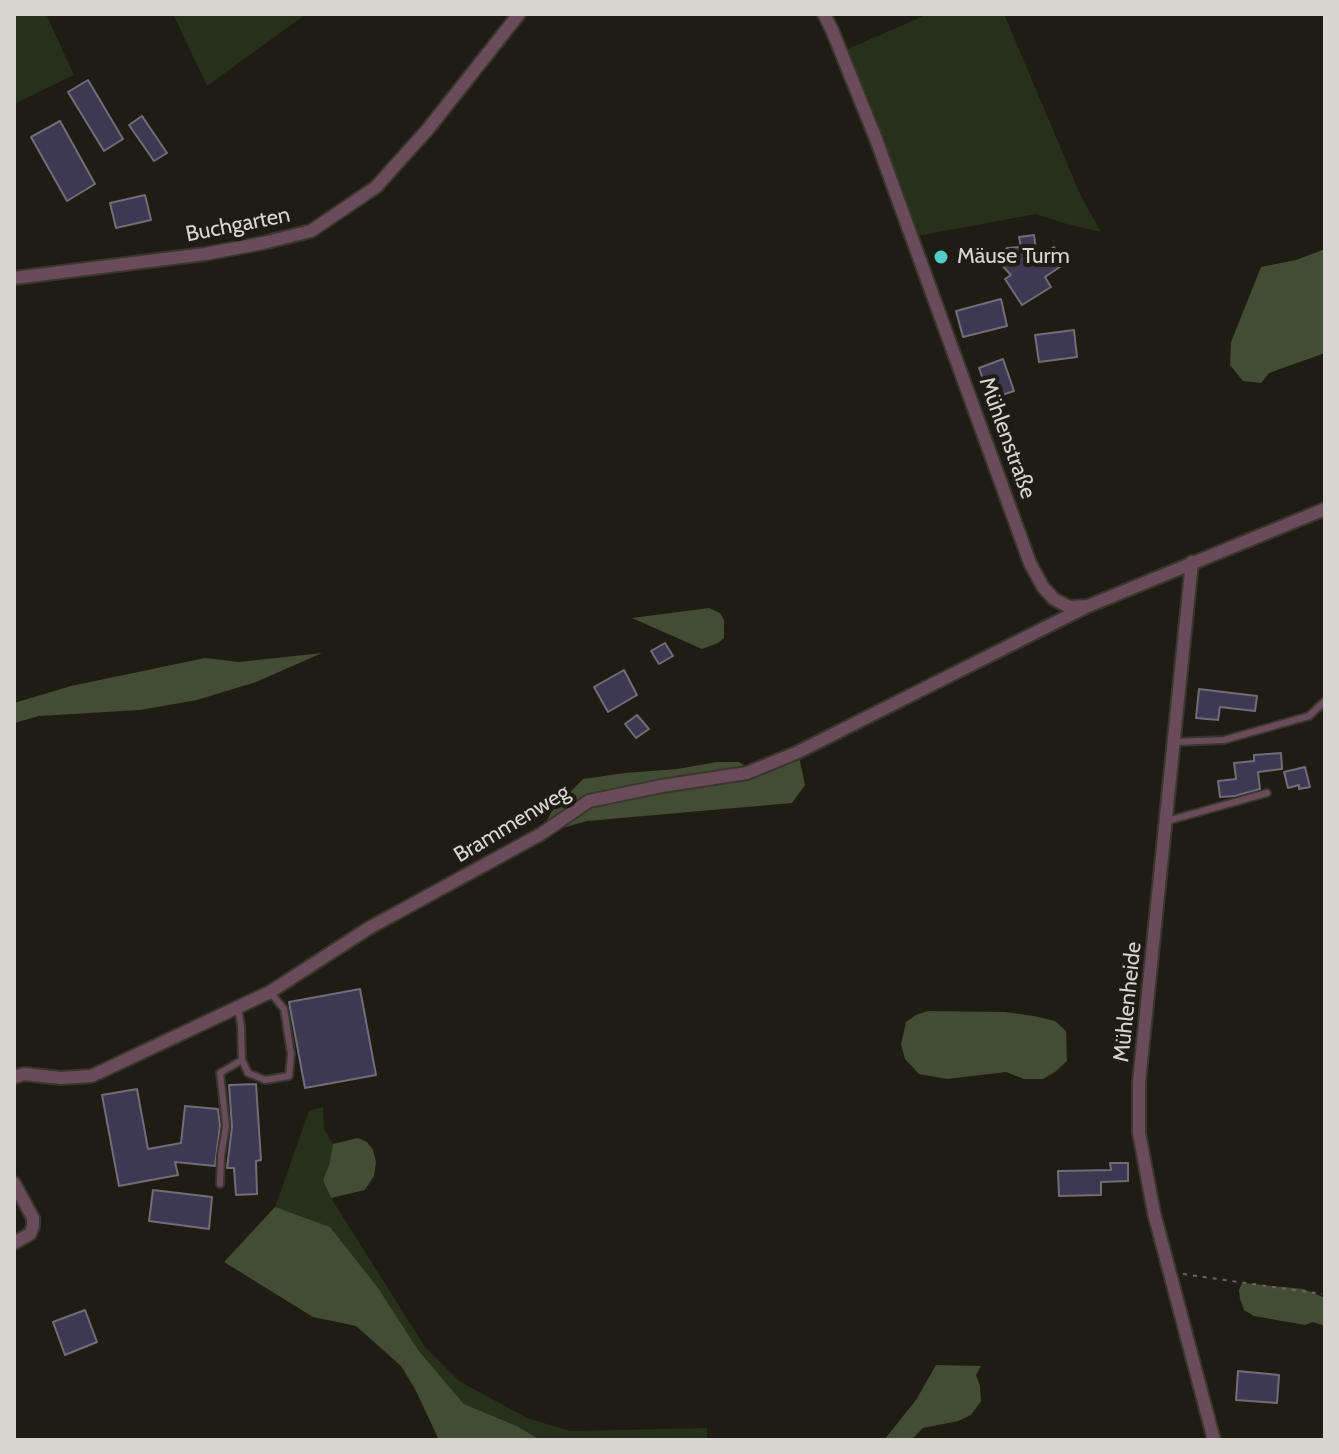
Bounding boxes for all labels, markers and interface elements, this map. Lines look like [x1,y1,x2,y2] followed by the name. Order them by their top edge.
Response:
[184,202,292,248] street label: Buchgarten
[957,244,1070,270] place label: Mäuse Turm
[932,248,950,266] marker: Mäuse Turm
[973,374,1041,502] street label: Mühlenstraße
[449,779,575,869] street label: Brammenweg
[1109,940,1147,1064] street label: Mühlenheide

